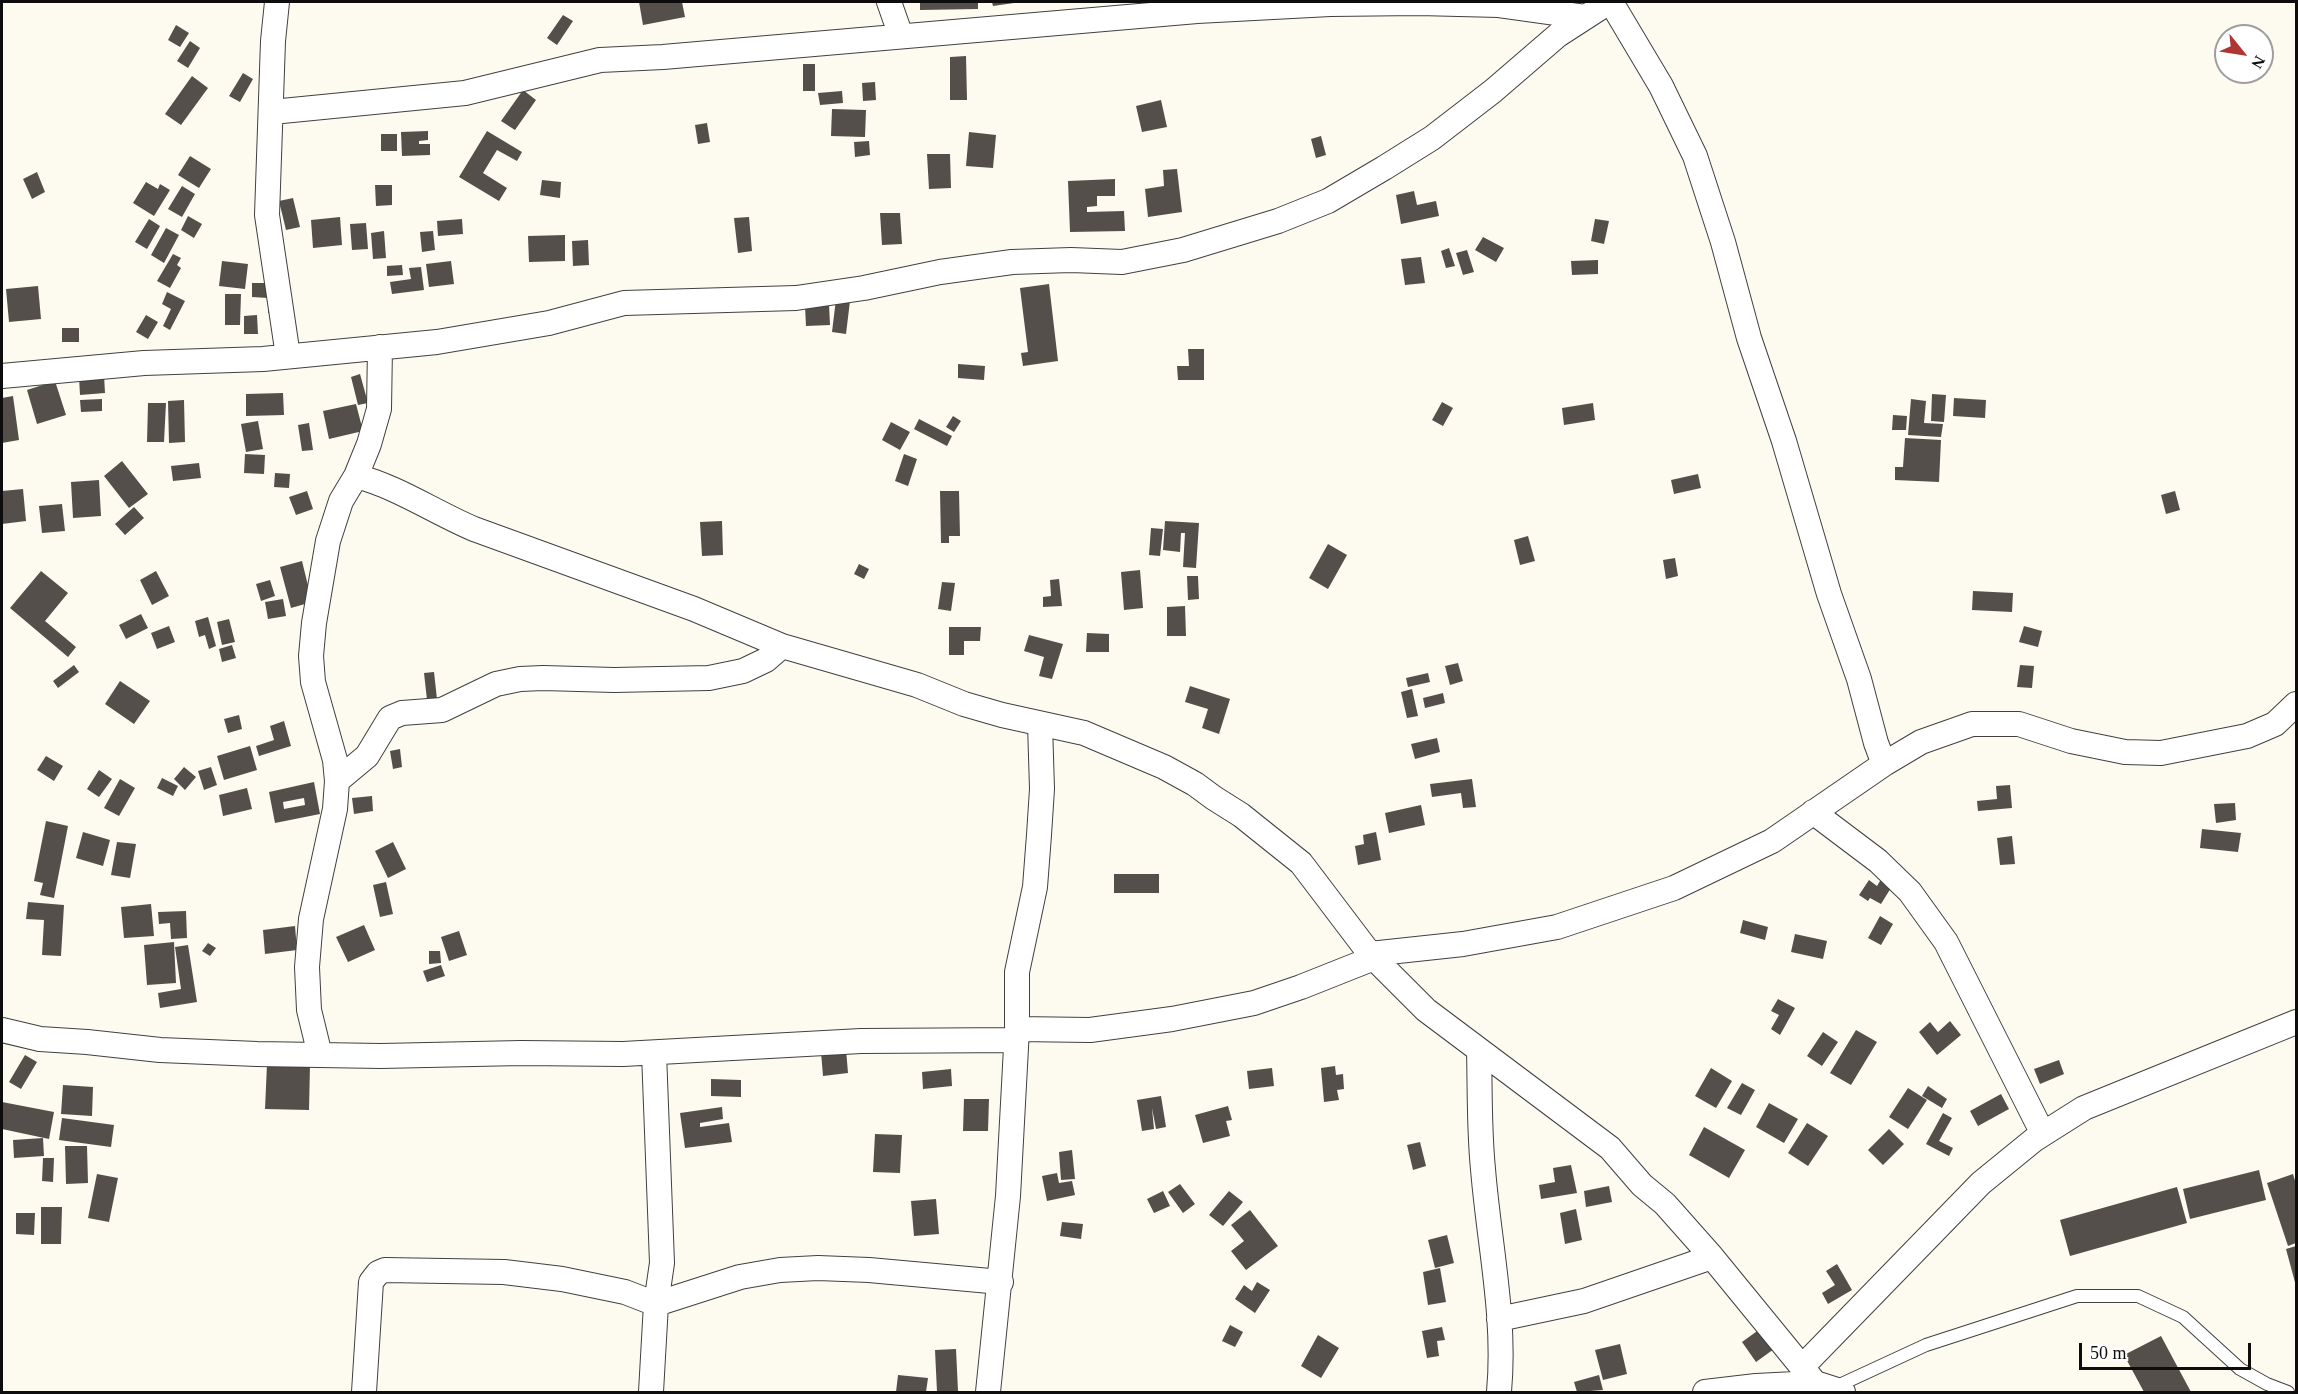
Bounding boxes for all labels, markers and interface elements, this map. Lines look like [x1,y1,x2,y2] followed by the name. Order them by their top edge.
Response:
[2214,24,2274,84] north arrow
[2248,53,2269,72] text: N
[2082,1331,2254,1369] scale bar
[2090,1343,2127,1363] text: 50 m

